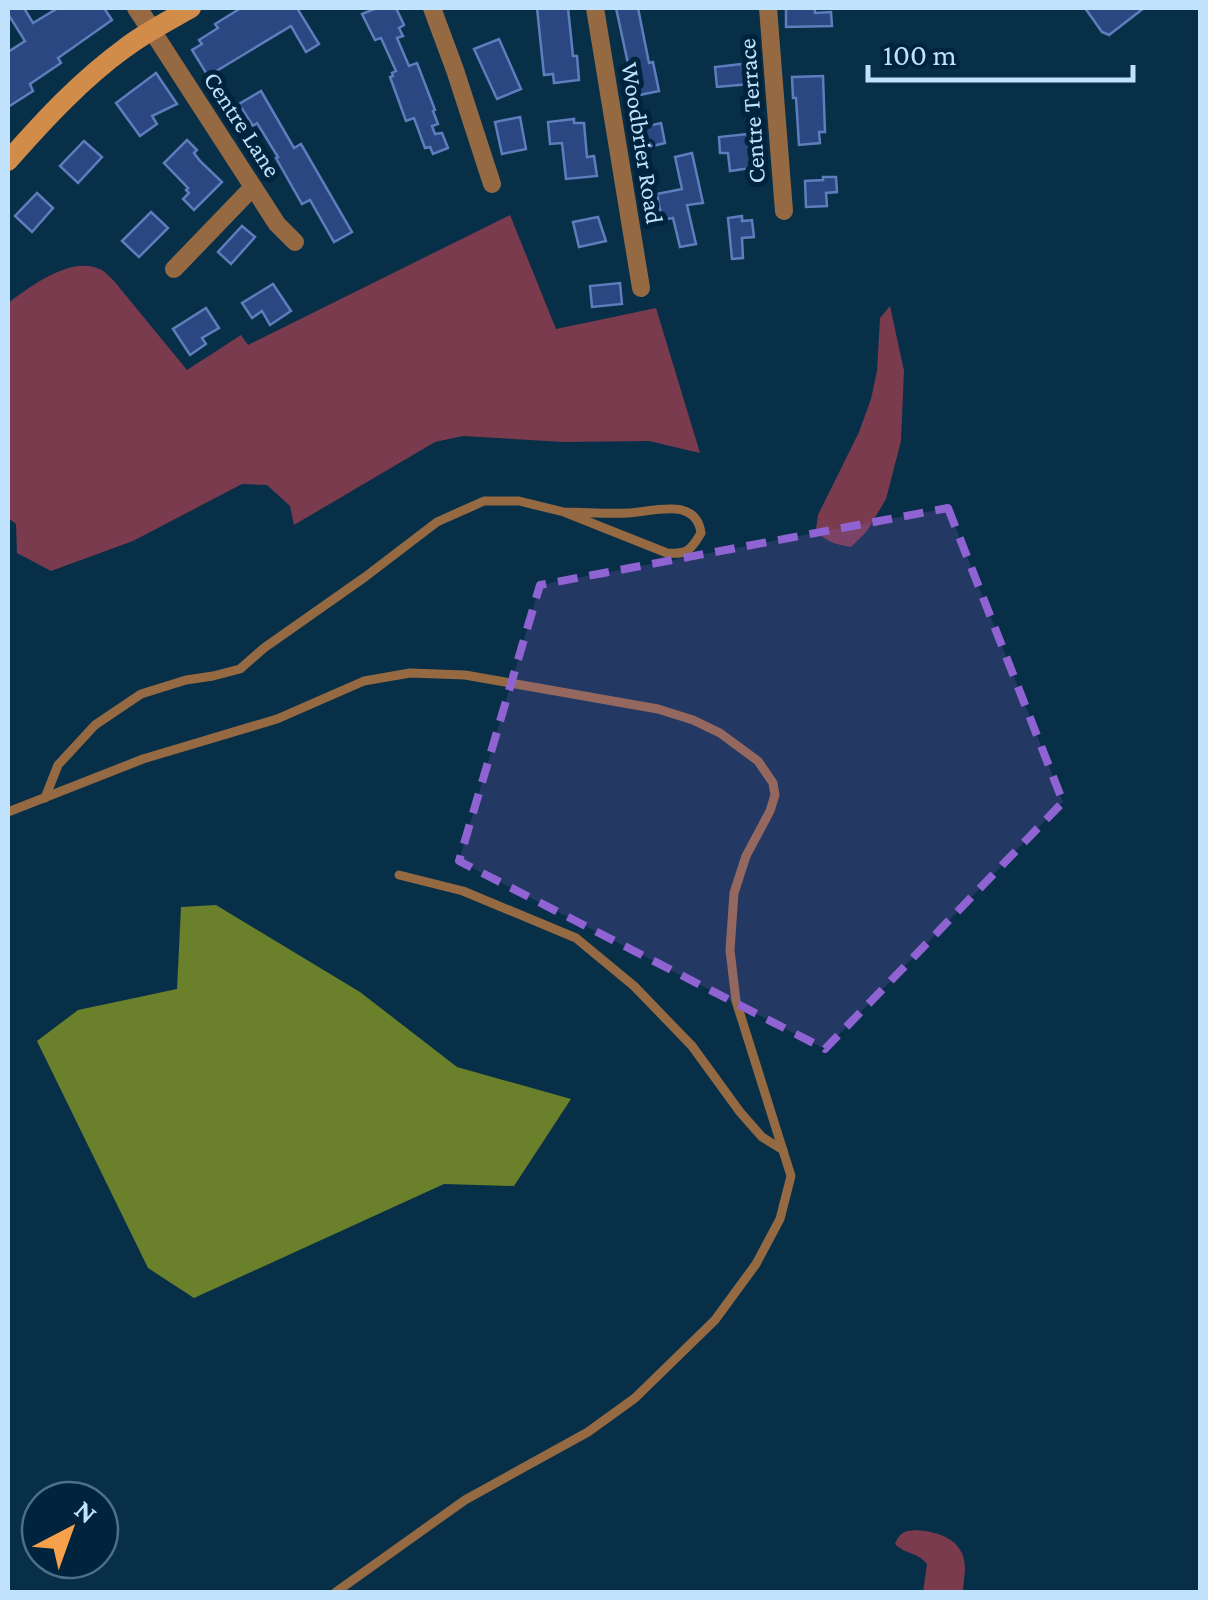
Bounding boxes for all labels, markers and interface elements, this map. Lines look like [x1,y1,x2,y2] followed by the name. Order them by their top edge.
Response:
[868,20,1133,82] scale bar
[733,38,770,184] street label: Centre Terrace
[883,38,957,71] text: 100 m
[616,60,669,226] street label: Woodbrier Road
[199,67,287,182] street label: Centre Lane
[20,1480,120,1580] north arrow
[69,1494,103,1529] text: N

